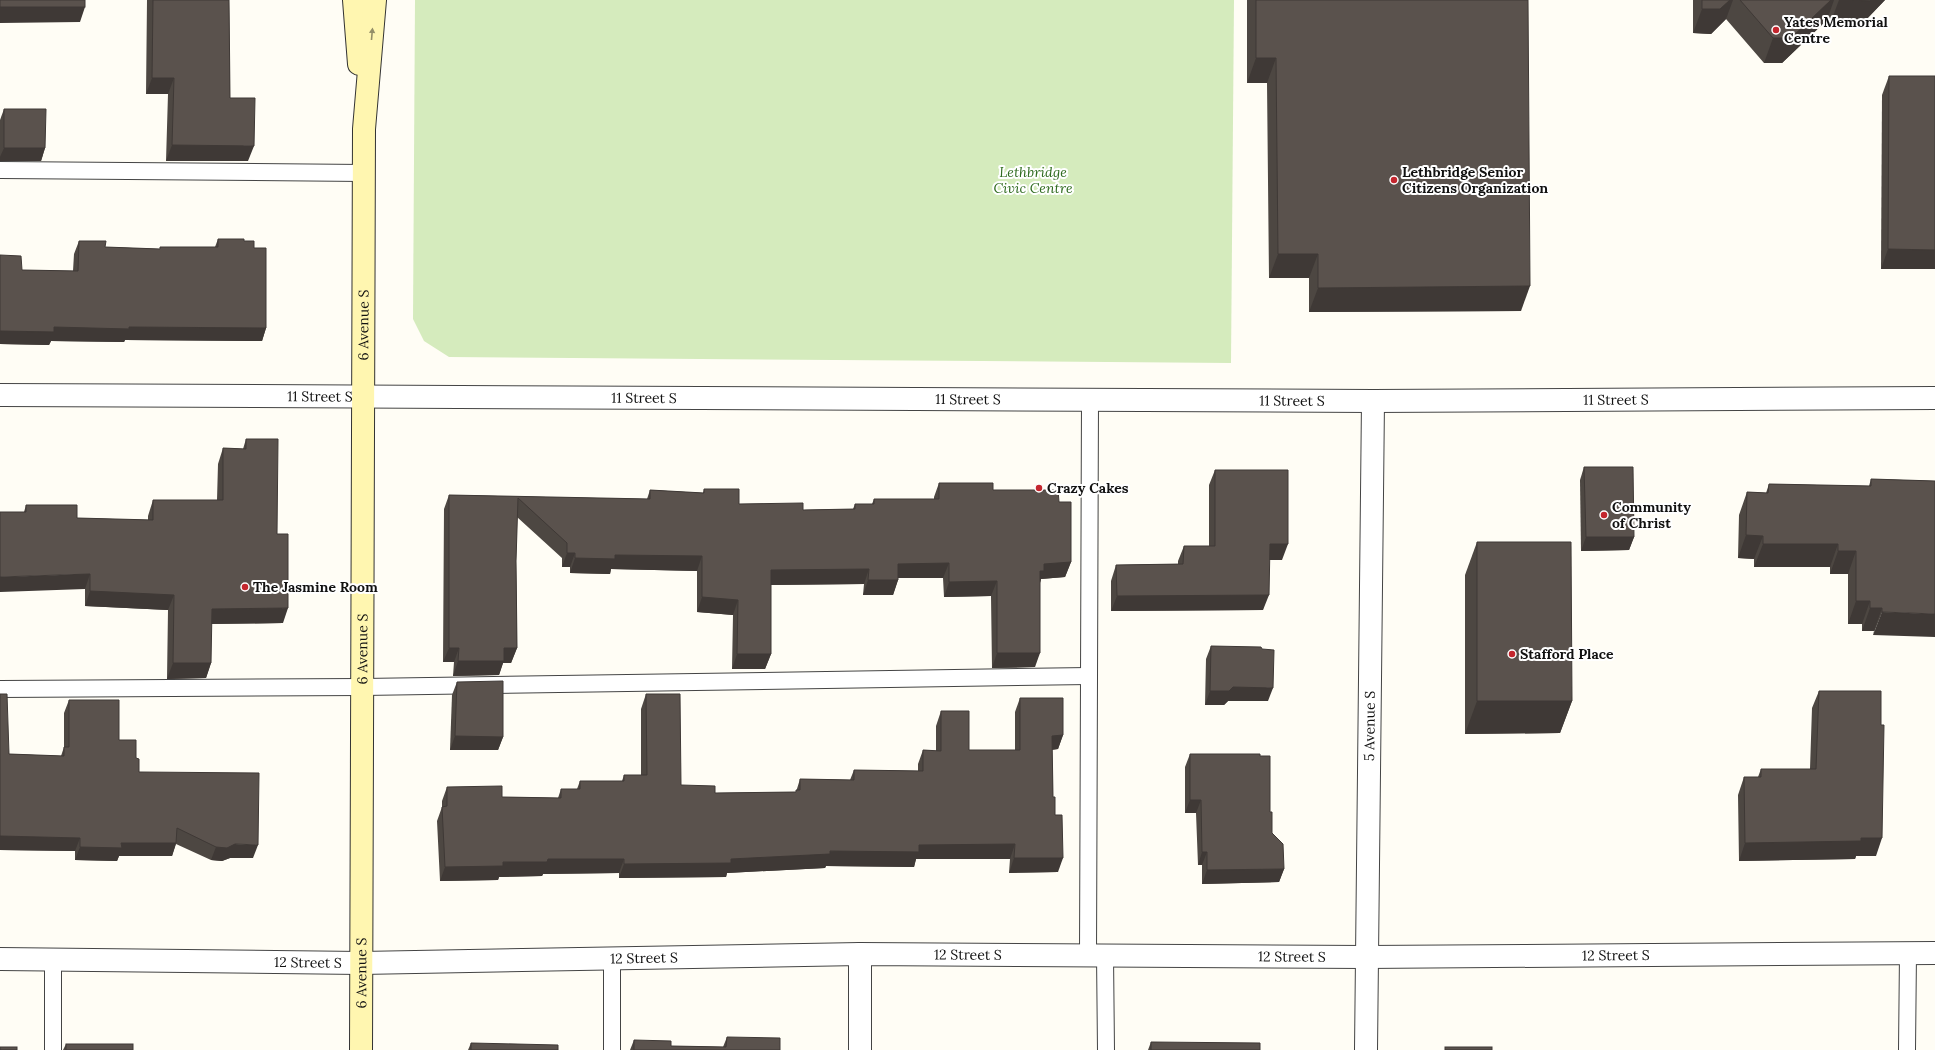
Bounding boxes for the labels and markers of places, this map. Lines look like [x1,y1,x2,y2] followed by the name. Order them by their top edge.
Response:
[1784,13,1889,47] place label: Yates Memorial Centre
[1771,25,1781,35] marker: Yates Memorial Centre
[1402,163,1548,197] place label: Lethbridge Senior Citizens Organization
[1389,175,1399,185] marker: Lethbridge Senior Citizens Organization
[1047,479,1129,497] place label: Crazy Cakes
[1034,483,1044,493] marker: Crazy Cakes
[1612,498,1691,532] place label: Community of Christ
[1599,510,1609,520] marker: Community of Christ
[253,578,378,596] place label: The Jasmine Room
[240,582,250,592] marker: The Jasmine Room
[1520,645,1614,663] place label: Stafford Place
[1507,649,1517,659] marker: Stafford Place

